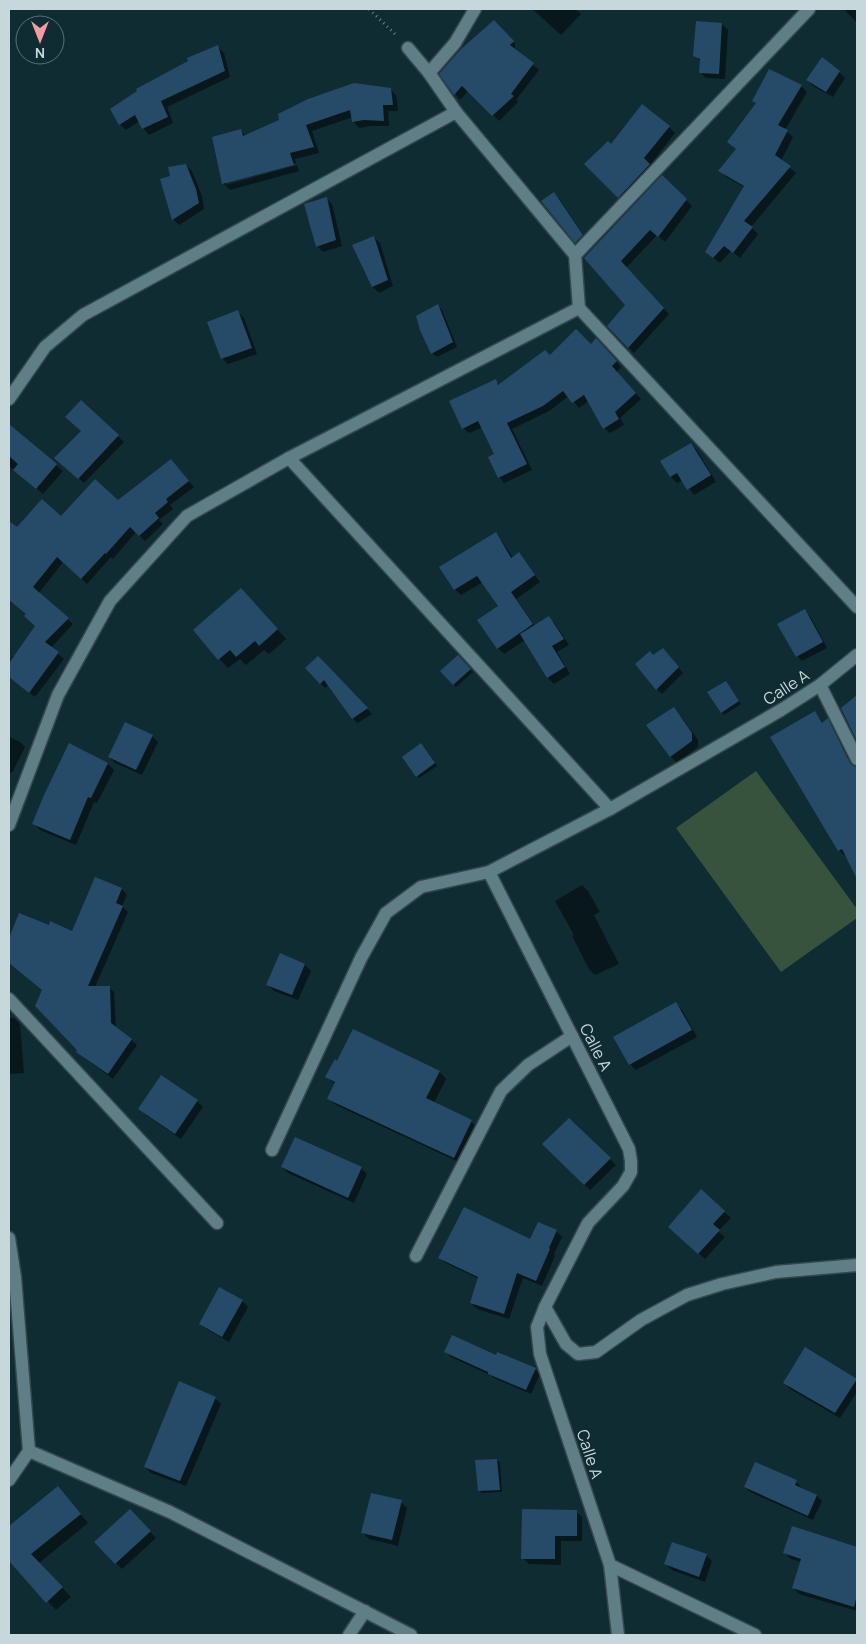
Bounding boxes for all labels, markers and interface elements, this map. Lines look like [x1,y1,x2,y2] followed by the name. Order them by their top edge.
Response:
[15,15,65,65] north arrow
[35,44,45,63] text: N
[759,664,813,710] street label: Calle A
[575,1020,617,1074] street label: Calle A
[572,1427,608,1481] street label: Calle A

